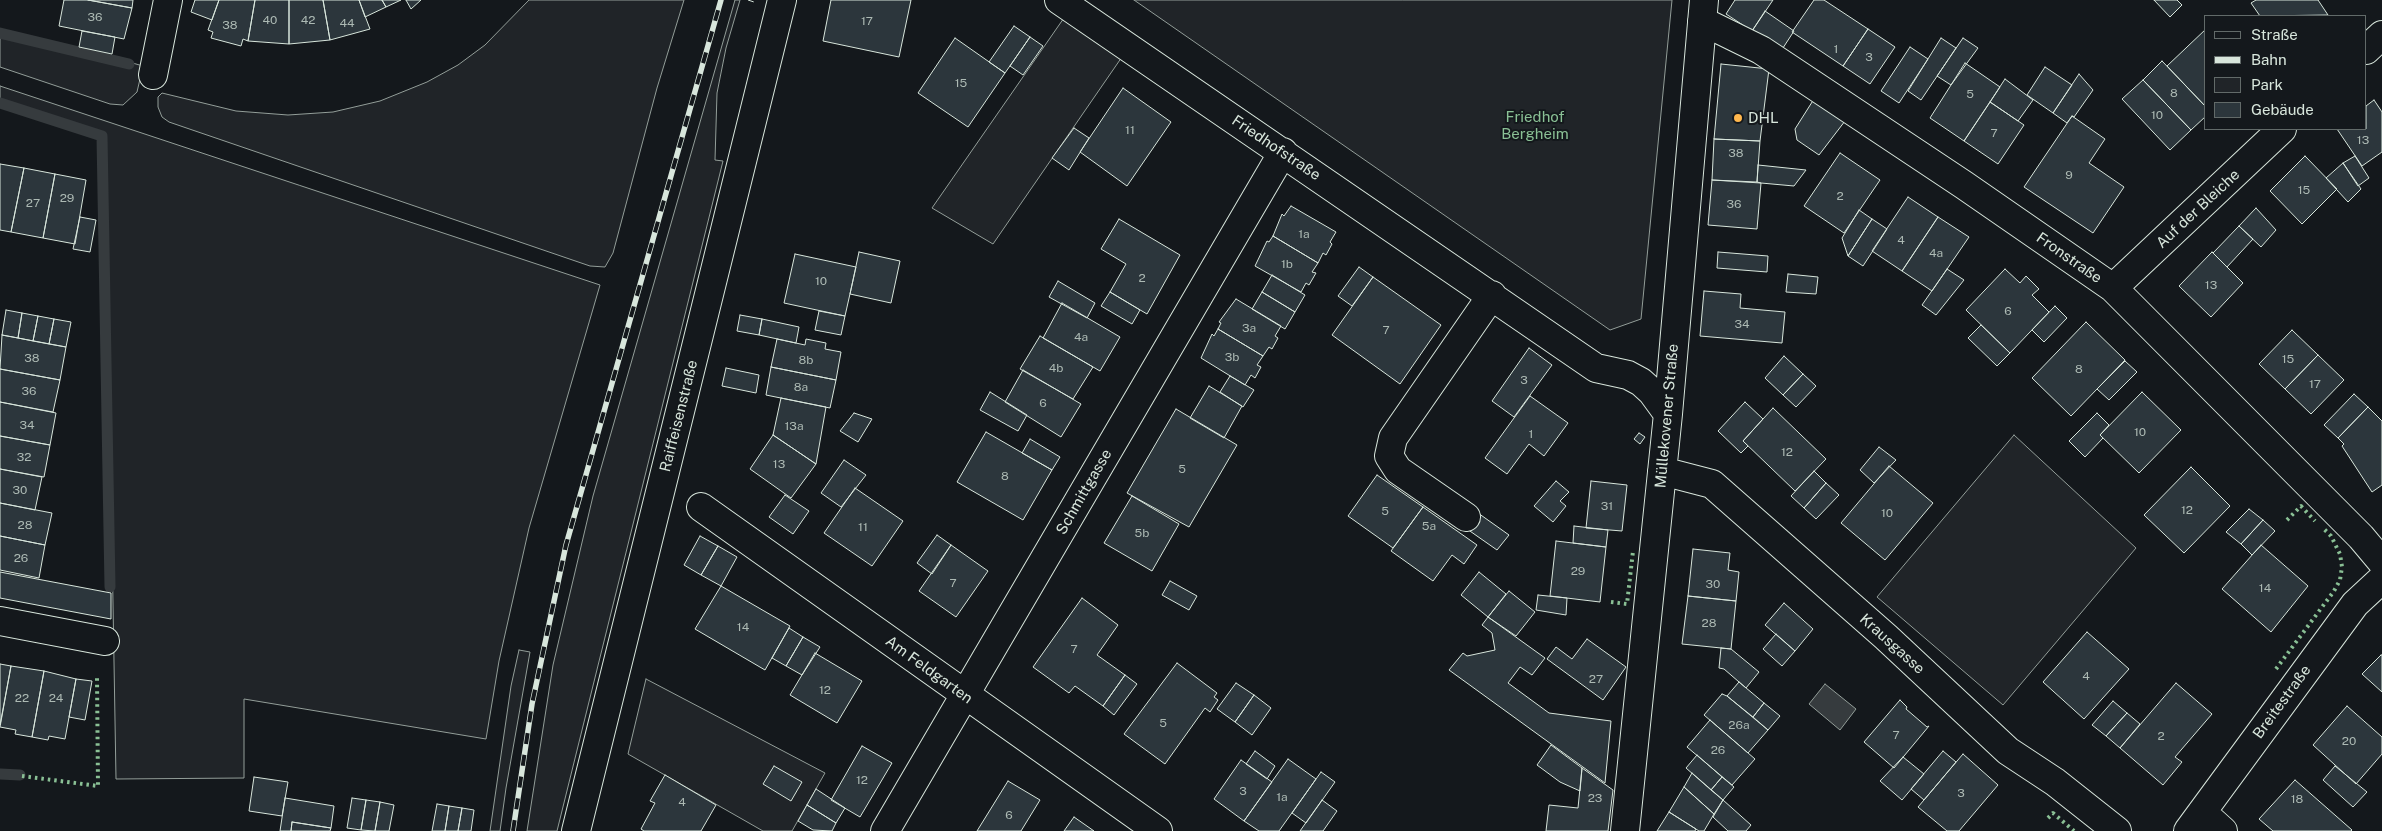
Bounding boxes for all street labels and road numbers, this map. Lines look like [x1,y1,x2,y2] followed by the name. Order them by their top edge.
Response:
[1228,112,1324,184] street label: Friedhofstraße
[2153,166,2243,252] street label: Auf der Bleiche
[2033,229,2105,287] street label: Fronstraße
[1652,343,1682,489] street label: Müllekovener Straße
[656,358,702,474] street label: Raiffeisenstraße
[1052,446,1116,538] street label: Schmittgasse
[1856,610,1928,678] street label: Krausgasse
[882,632,976,708] street label: Am Feldgarten
[2249,662,2315,742] street label: Breitestraße

